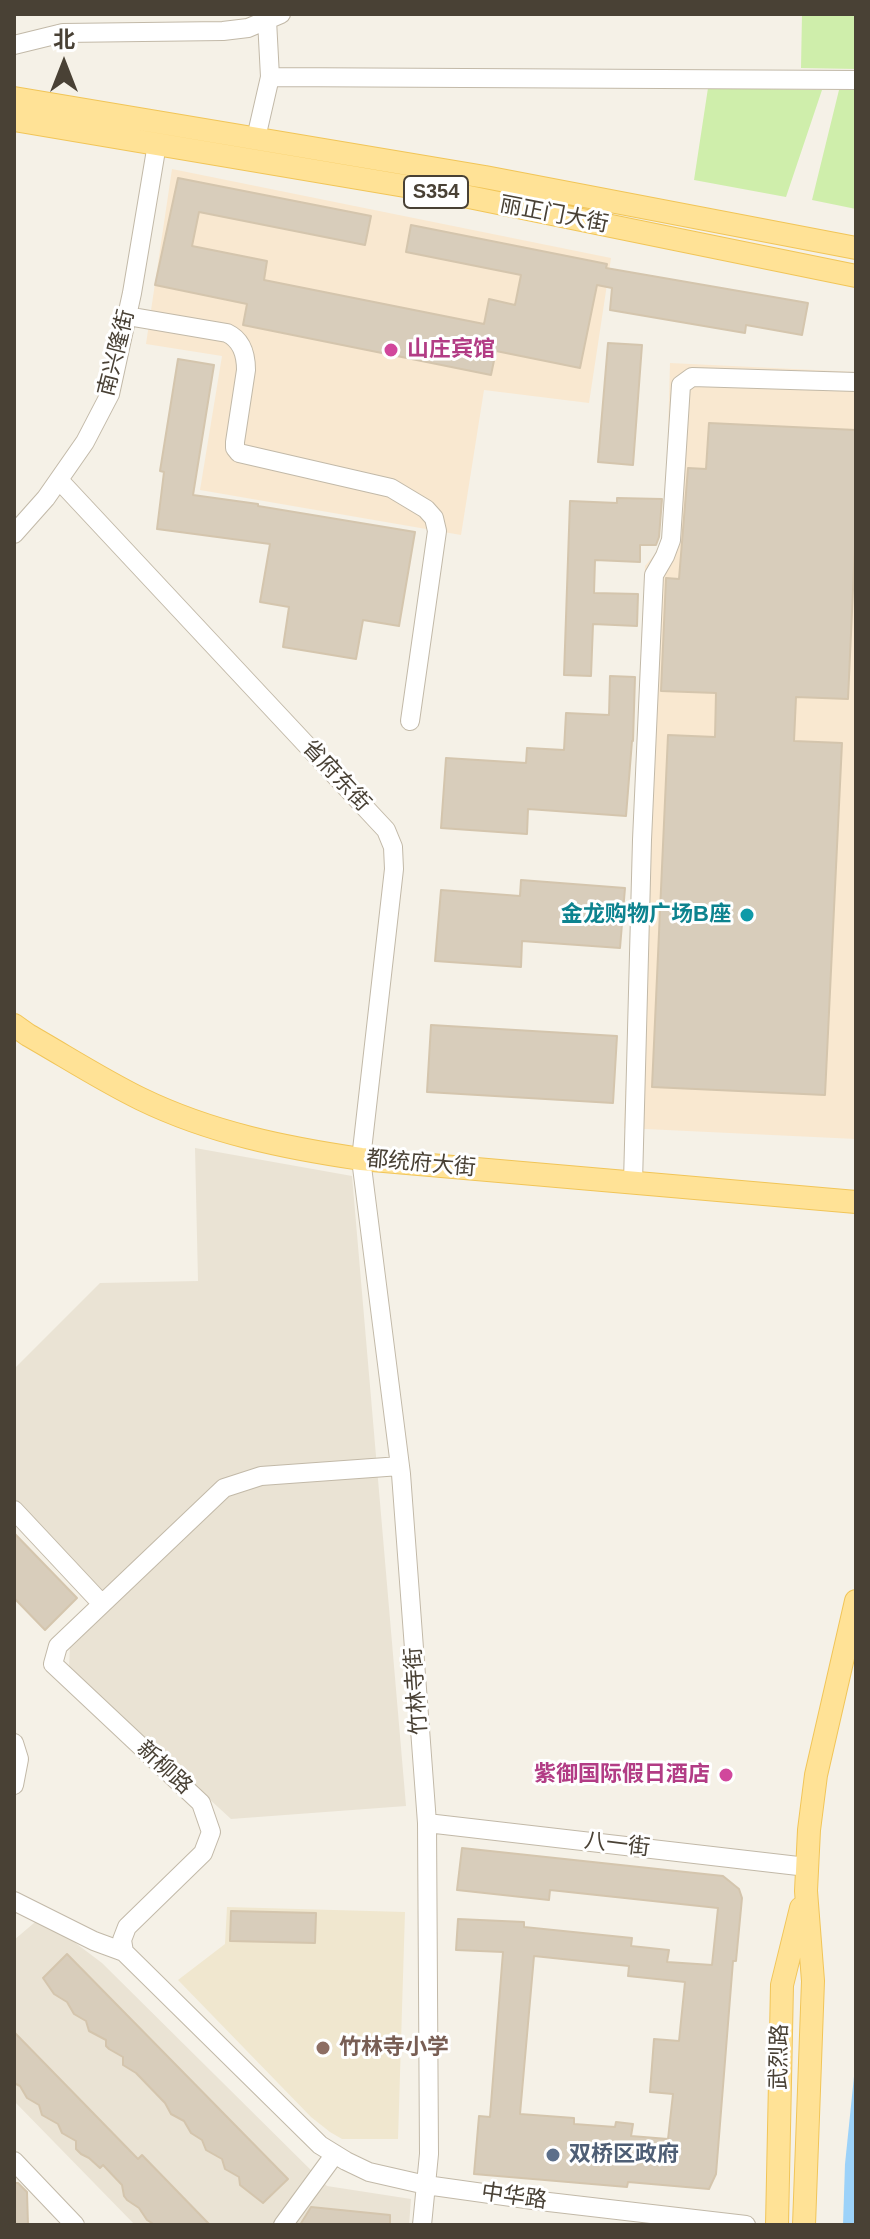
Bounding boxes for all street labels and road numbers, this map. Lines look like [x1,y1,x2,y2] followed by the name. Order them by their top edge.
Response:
[404,176,468,208] road number: S354
[497,192,611,238] street label: 丽正门大街
[94,307,140,399] street label: 南兴隆街
[296,735,376,817] street label: 省府东街
[365,1146,477,1182] street label: 都统府大街
[401,1646,433,1736] street label: 竹林寺街
[131,1736,197,1800] street label: 新柳路
[583,1828,651,1862] street label: 八一街
[766,2024,794,2090] street label: 武烈路
[479,2179,549,2215] street label: 中华路

